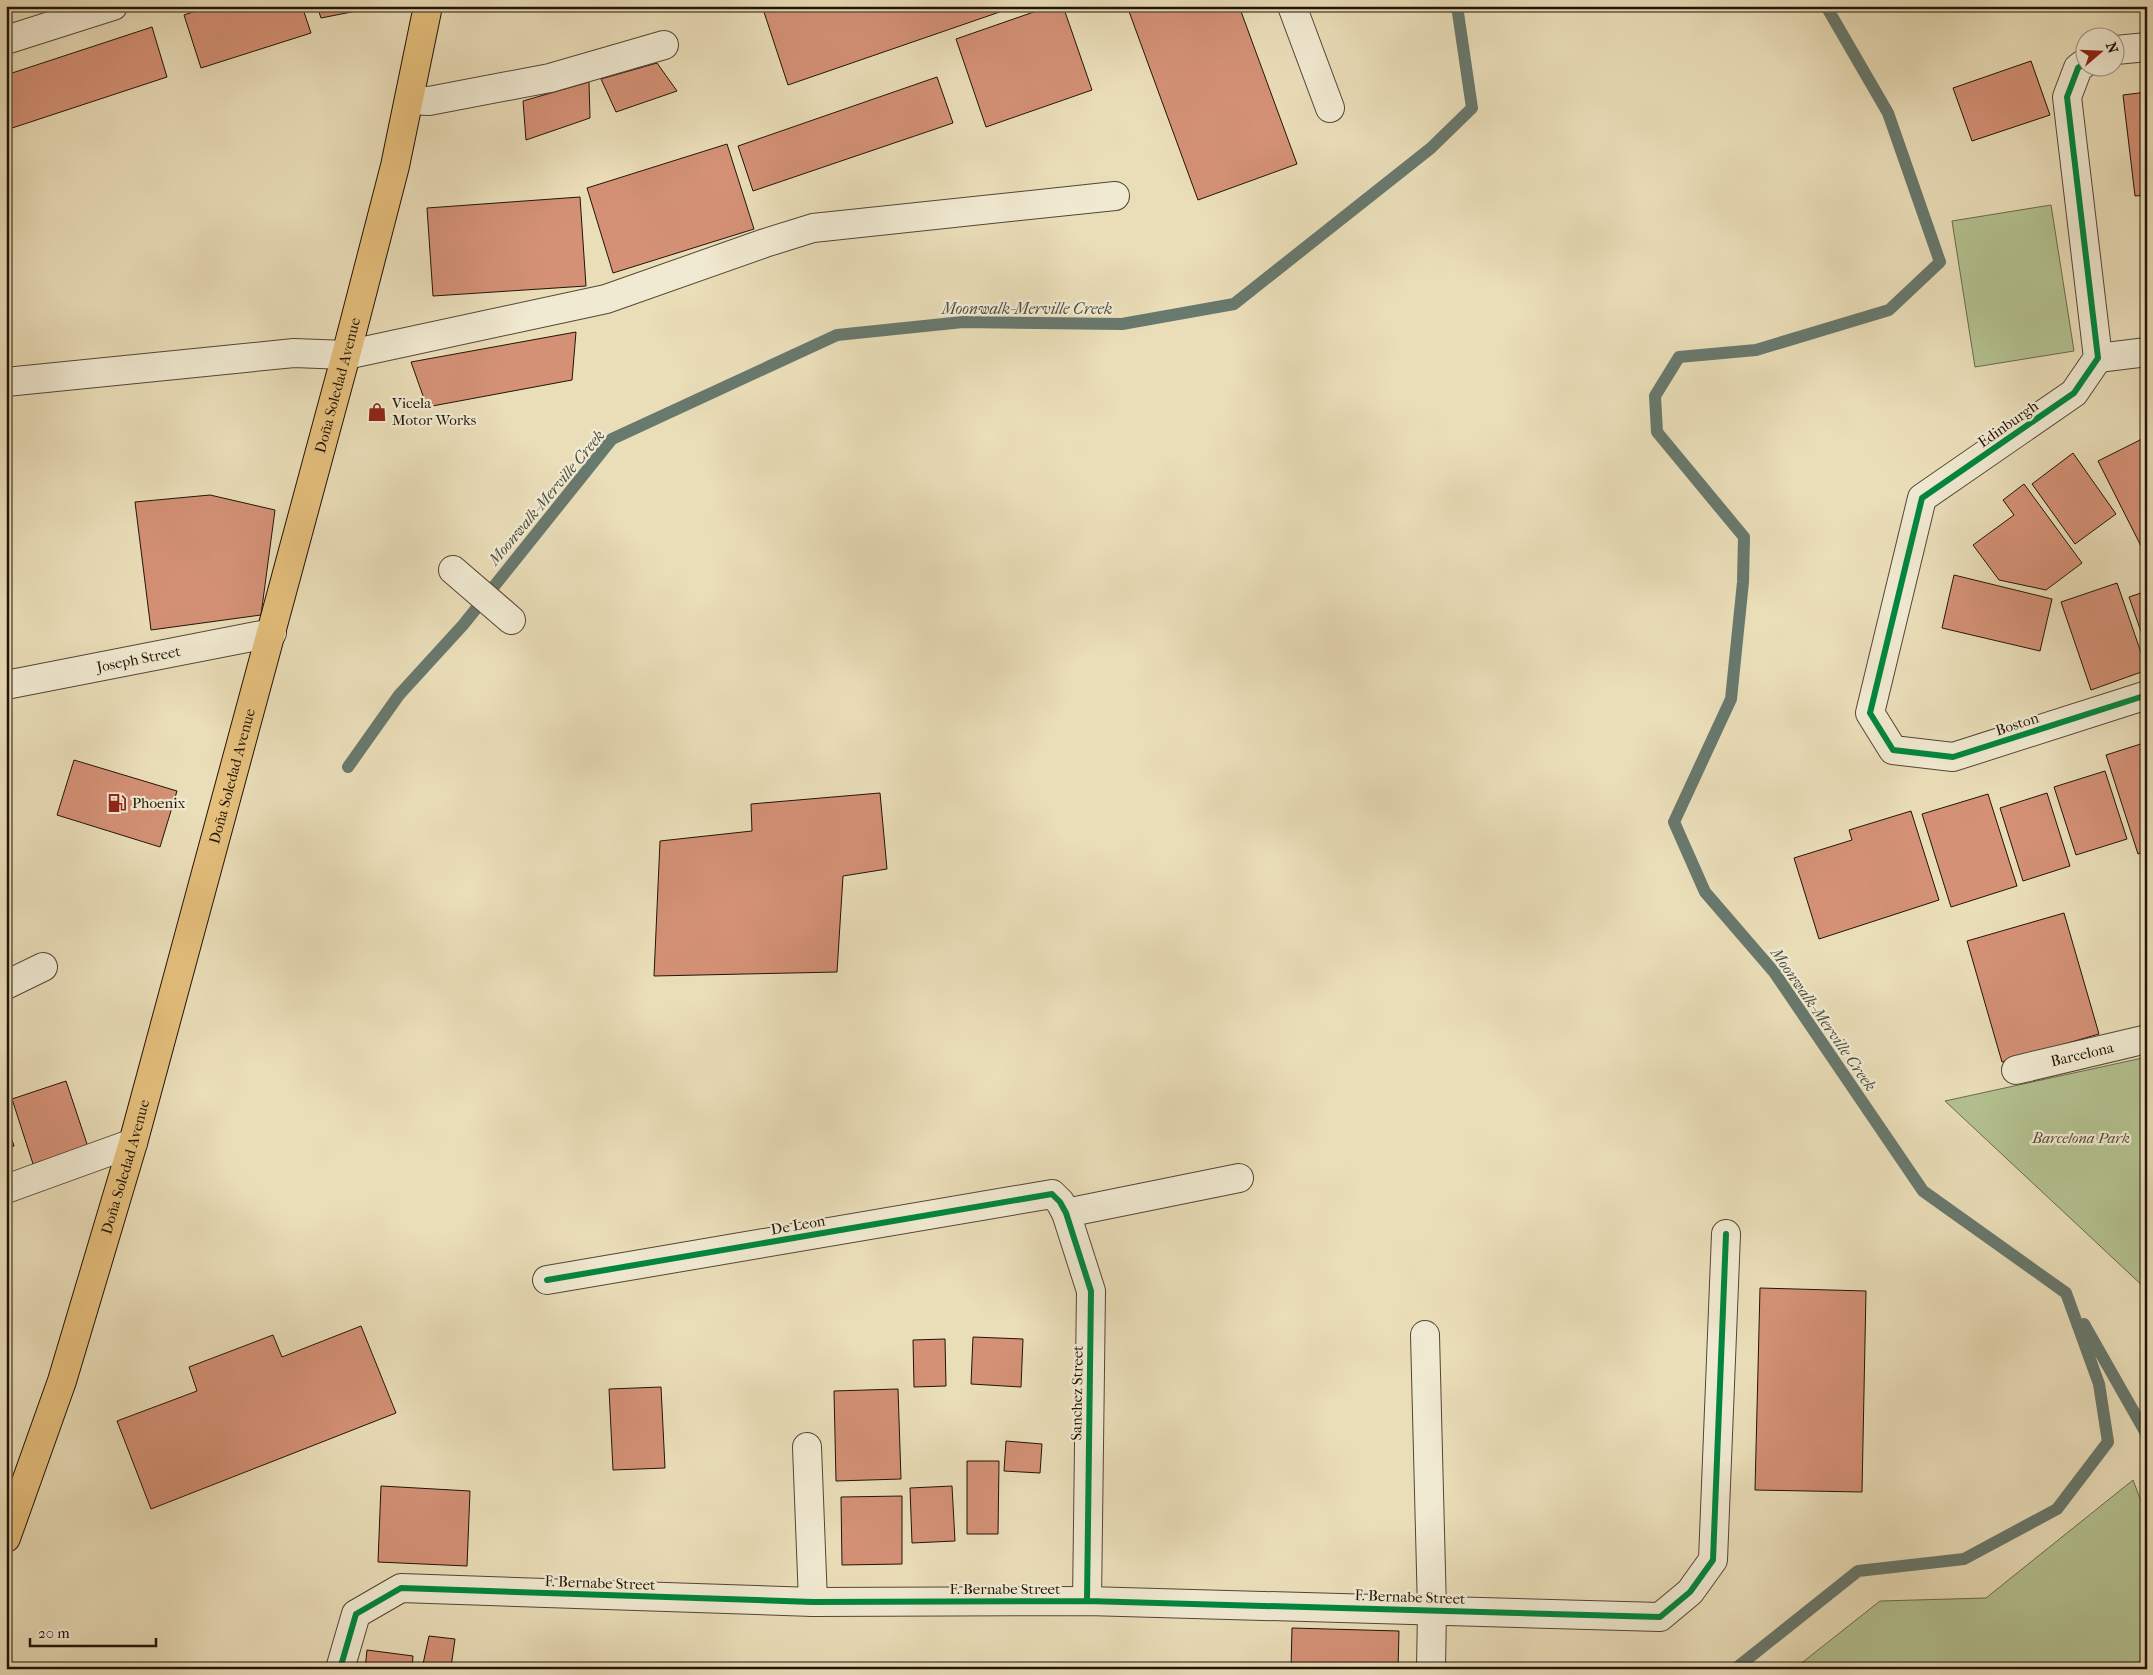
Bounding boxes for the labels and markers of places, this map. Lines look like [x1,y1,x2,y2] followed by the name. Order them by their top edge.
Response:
[391,394,477,429] place label: Vicela Motor Works
[366,401,388,423] shop icon: Vicela Motor Works
[106,792,128,814] fuel station icon: Phoenix
[132,794,186,812] place label: Phoenix

